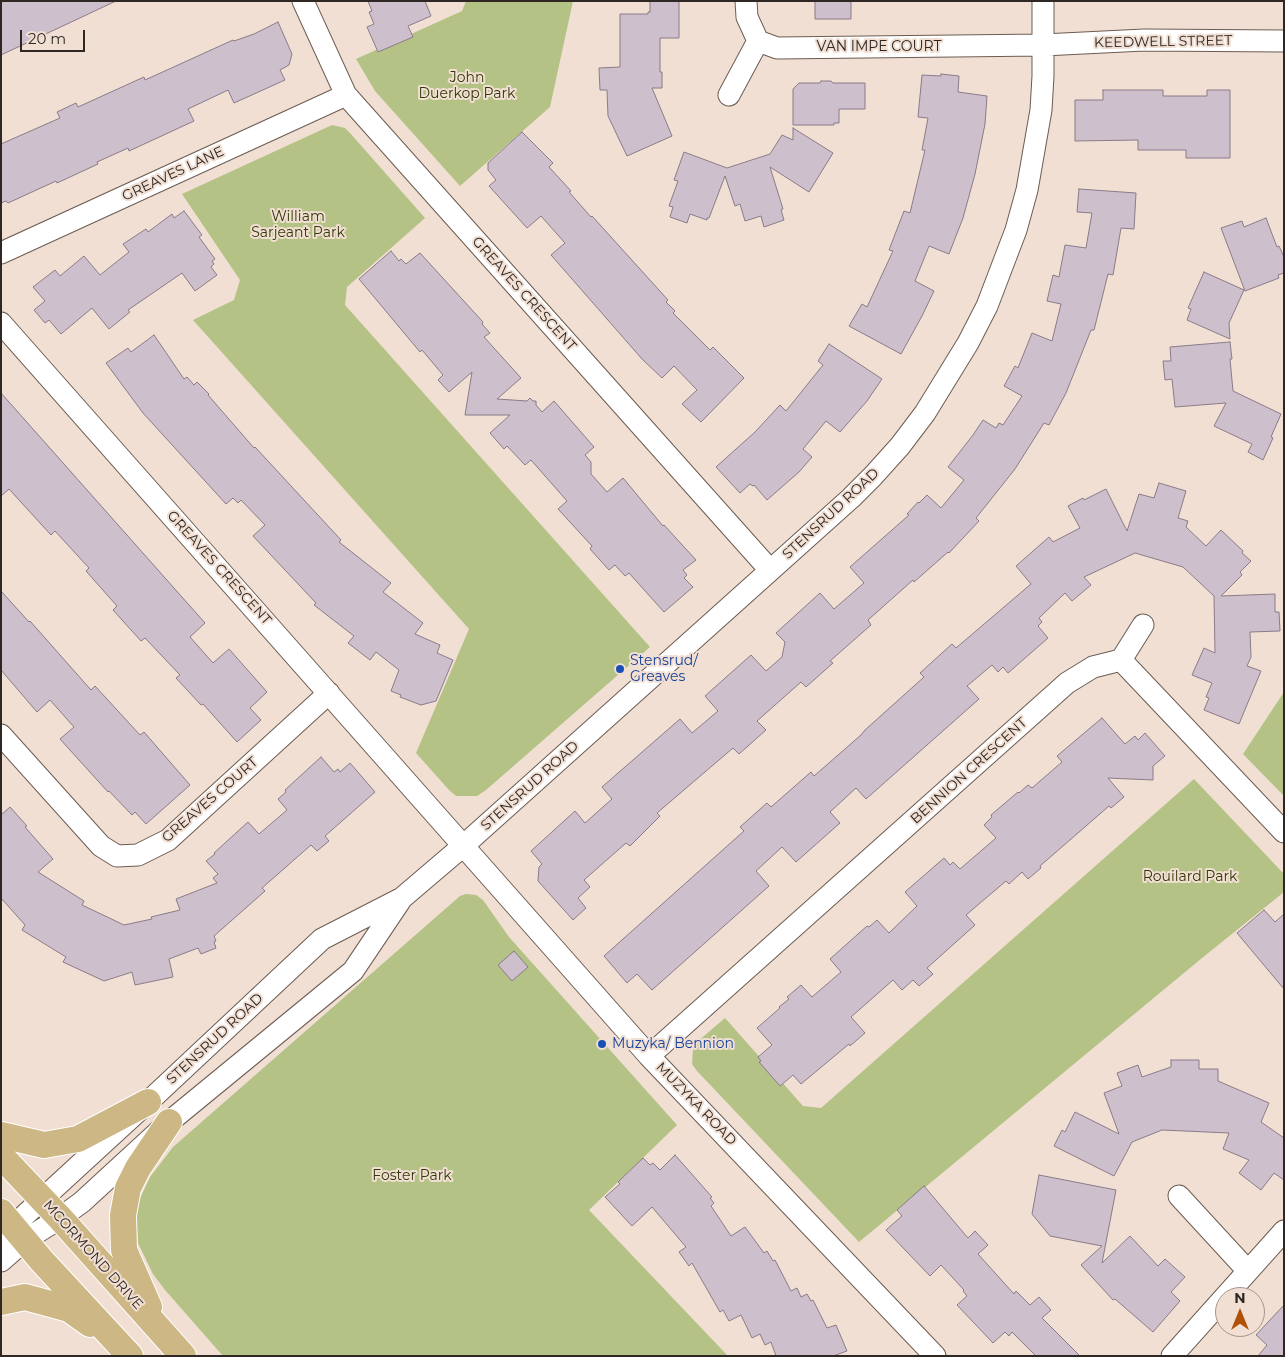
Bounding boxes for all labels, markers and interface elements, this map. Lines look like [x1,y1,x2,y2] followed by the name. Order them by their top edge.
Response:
[22,20,88,52] scale bar
[28,29,66,48] text: 20 m
[1094,32,1232,52] street label: KEEDWELL STREET
[816,39,942,55] street label: VAN IMPE COURT
[419,70,515,102] park label: John Duerkop Park
[120,143,226,205] street label: GREAVES LANE
[251,209,345,242] park label: William Sarjeant Park
[468,233,580,355] street label: GREAVES CRESCENT
[779,465,883,563] street label: STENSRUD ROAD
[163,507,275,629] street label: GREAVES CRESCENT
[630,653,698,686] place label: Stensrud/ Greaves
[614,663,626,675] marker: Stensrud/ Greaves
[907,714,1031,828] street label: BENNION CRESCENT
[478,738,582,834] street label: STENSRUD ROAD
[159,754,261,846] street label: GREAVES COURT
[1143,869,1237,885] park label: Rouilard Park
[163,990,267,1088] street label: STENSRUD ROAD
[612,1036,734,1052] place label: Muzyka/ Bennion
[596,1038,608,1050] marker: Muzyka/ Bennion
[652,1059,740,1149] street label: MUZYKA ROAD
[372,1168,452,1184] park label: Foster Park
[40,1197,146,1313] street label: MCORMOND DRIVE
[1215,1287,1265,1337] north arrow
[1234,1289,1246,1307] text: N

